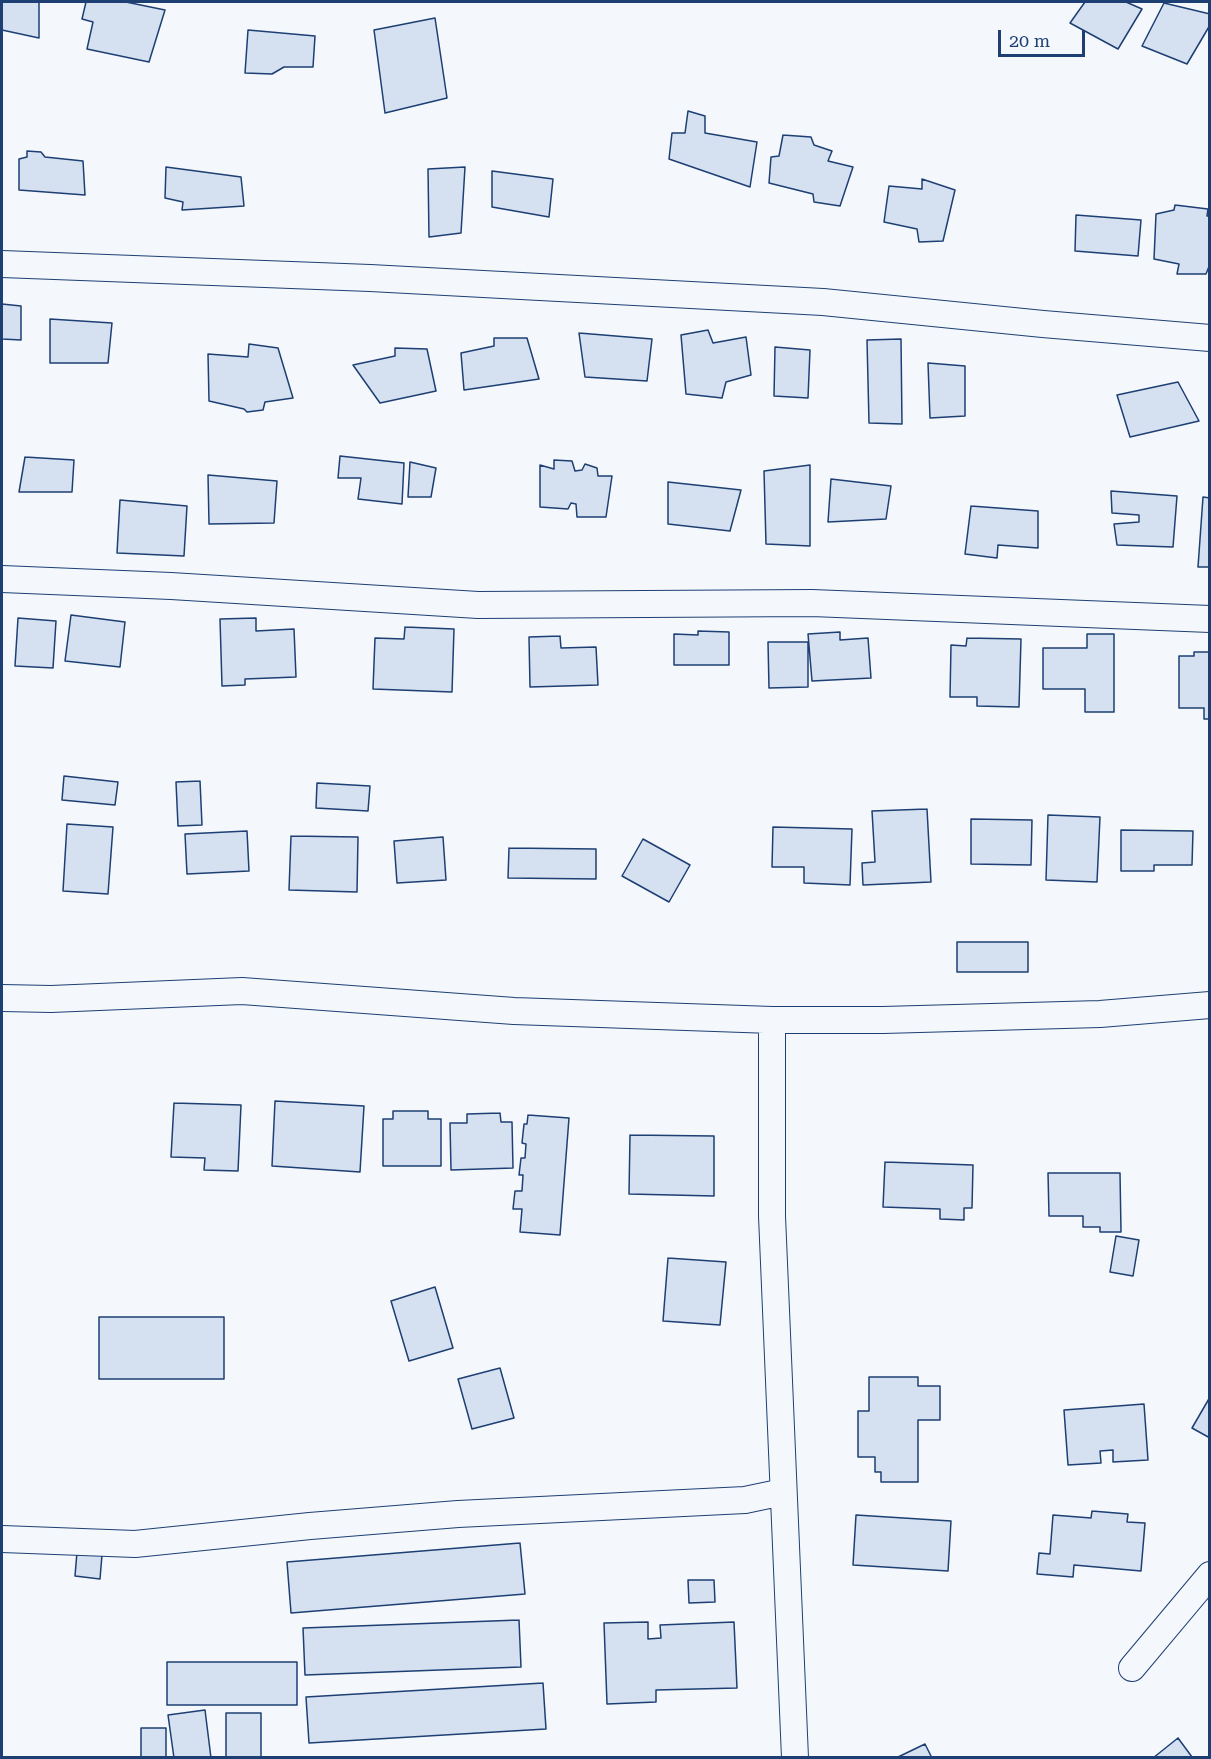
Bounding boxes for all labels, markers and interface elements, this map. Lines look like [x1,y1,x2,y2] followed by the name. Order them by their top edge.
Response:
[1001,18,1088,56] scale bar
[1009,30,1050,51] text: 20 m

